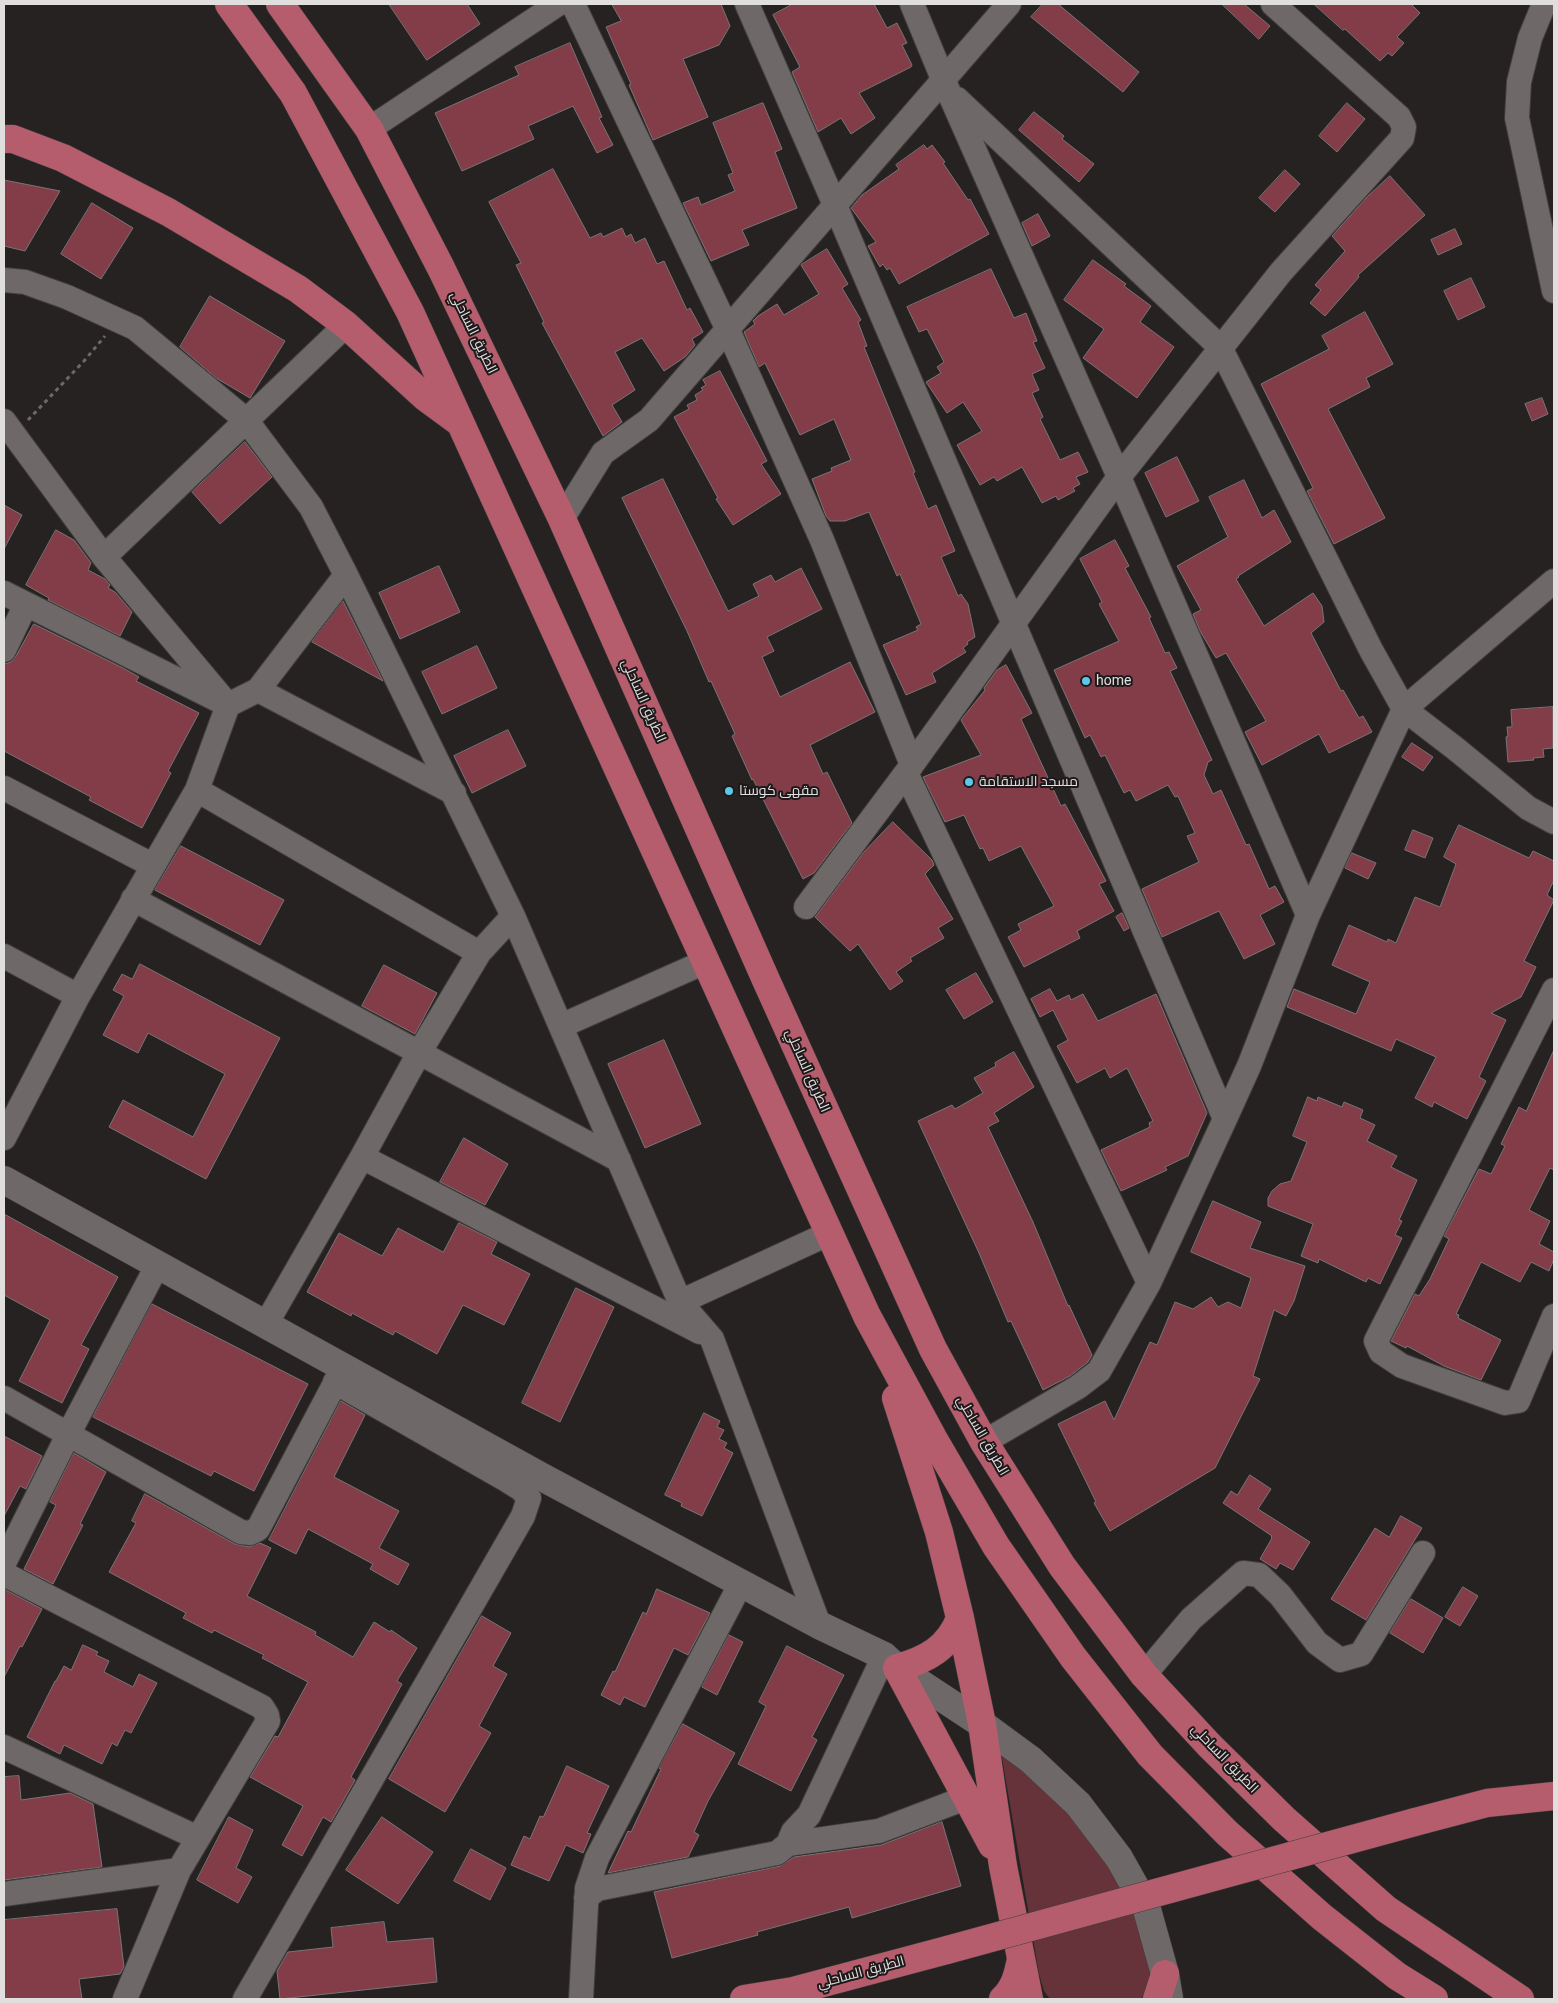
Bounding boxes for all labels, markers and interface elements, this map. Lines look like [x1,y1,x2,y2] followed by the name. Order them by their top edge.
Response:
[446,289,500,377] street label: الطريق الساحلي
[617,657,669,745] street label: الطريق الساحلي
[1096,673,1131,689] place label: home
[1080,675,1092,687] marker: home
[979,774,1078,790] place label: مسجد الاستقامة
[963,776,975,788] marker: مسجد الاستقامة
[739,783,819,799] place label: مقهى كوستا
[723,785,735,797] marker: مقهى كوستا
[781,1027,833,1115] street label: الطريق الساحلي
[952,1393,1012,1479] street label: الطريق الساحلي
[1187,1721,1261,1797] street label: الطريق الساحلي
[816,1953,906,1993] street label: الطريق الساحلي

